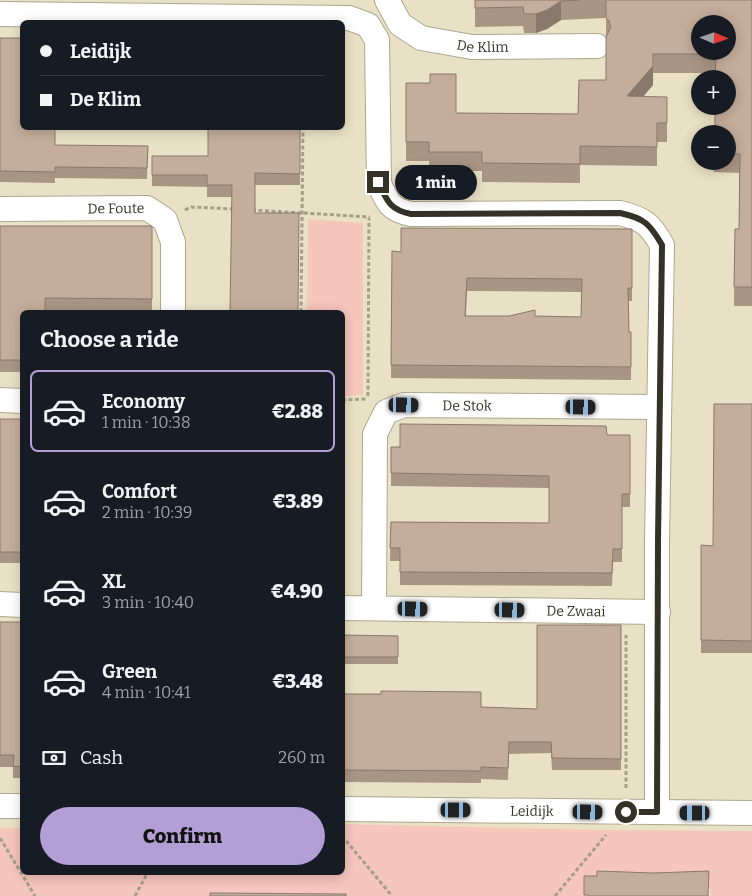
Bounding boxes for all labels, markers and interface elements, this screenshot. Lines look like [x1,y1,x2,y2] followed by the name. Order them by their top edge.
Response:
[691,15,736,60] north arrow
[691,15,736,170] map controls
[455,36,509,56] street label: De Klim
[70,40,131,63] text: Leidijk
[691,70,736,115] button: +
[70,88,141,111] text: De Klim
[691,125,736,170] button: −
[396,164,478,200] callout: 1 min
[367,171,389,193] route end
[416,173,456,192] text: 1 min
[87,200,145,217] street label: De Foute
[40,326,179,353] text: Choose a ride
[42,389,87,434] icon: car
[102,390,185,413] text: Economy
[388,397,419,413] car
[442,397,492,414] street label: De Stok
[565,399,596,415] car
[272,400,323,423] text: €2.88
[102,413,191,432] text: 1 min · 10:38
[42,479,87,524] icon: car
[102,480,177,503] text: Comfort
[272,490,323,513] text: €3.89
[102,503,192,522] text: 2 min · 10:39
[42,569,87,614] icon: car
[102,570,126,593] text: XL
[271,580,323,603] text: €4.90
[102,593,194,612] text: 3 min · 10:40
[397,601,428,617] car
[494,602,525,618] car
[546,602,606,620] street label: De Zwaai
[42,659,87,704] icon: car
[102,660,157,683] text: Green
[272,670,323,693] text: €3.48
[102,683,190,702] text: 4 min · 10:41
[40,744,68,772] icon: cash
[80,746,123,769] text: Cash
[278,748,325,767] text: 260 m
[615,801,637,823] route start
[510,802,554,820] street label: Leidijk
[441,803,471,818] car
[572,804,603,820] car
[680,806,710,821] car
[40,807,325,865] button: Confirm

